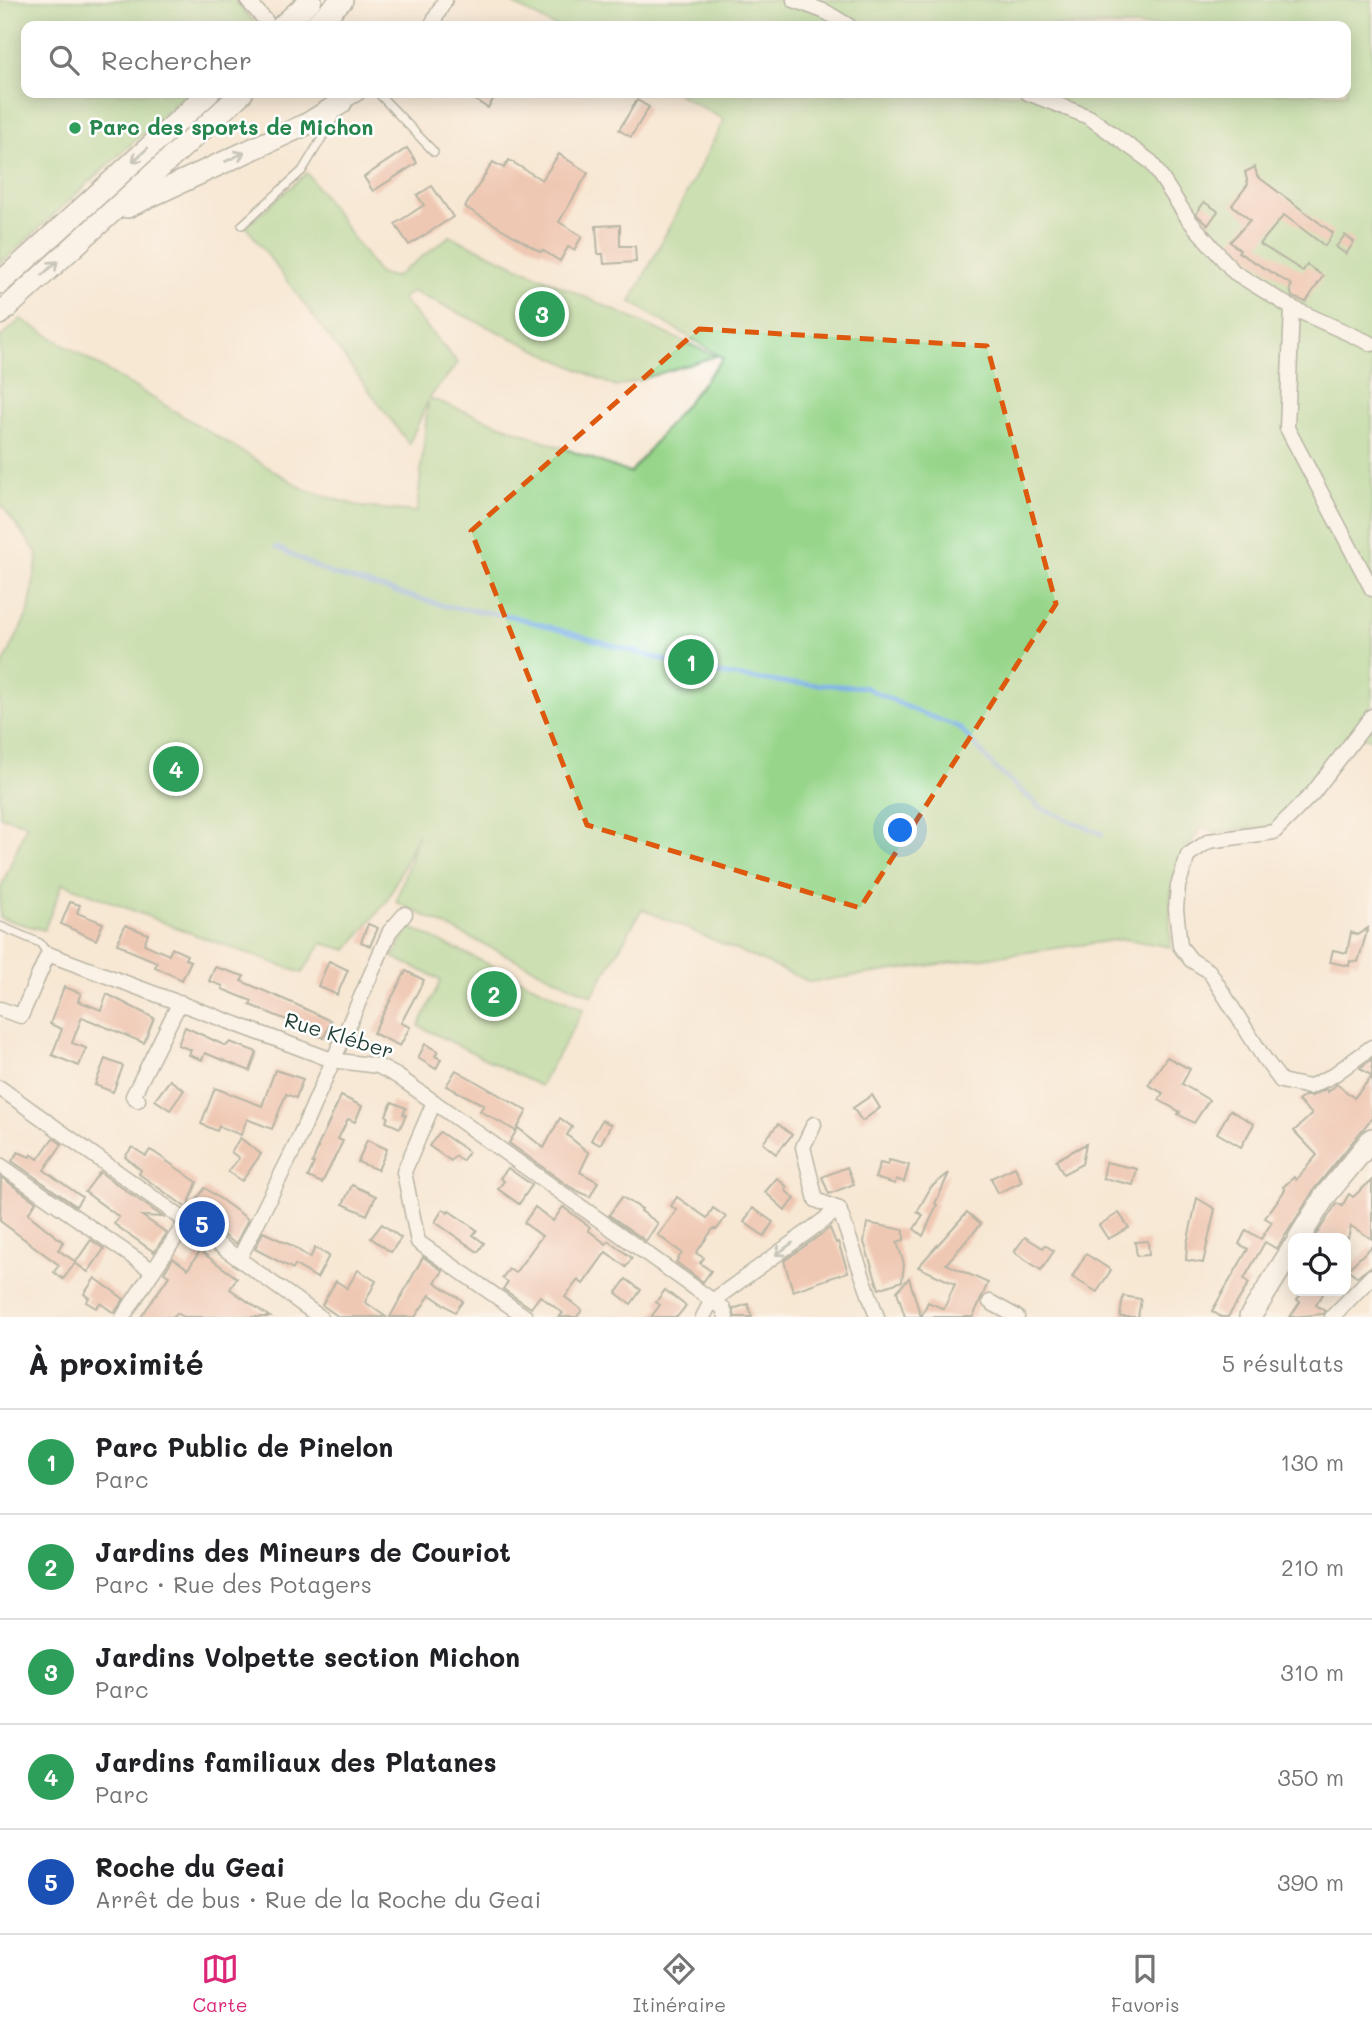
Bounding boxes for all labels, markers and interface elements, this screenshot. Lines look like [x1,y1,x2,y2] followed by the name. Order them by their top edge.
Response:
[21,21,1351,98] search box
[45,41,83,79] icon: search
[101,43,252,77] text: Rechercher
[89,113,373,140] place label: Parc des sports de Michon
[67,120,83,136] marker: Parc des sports de Michon
[132,147,150,163] one-way arrow
[224,150,245,163] one-way arrow
[41,259,58,276] one-way arrow
[519,288,565,340] pin: 3
[668,636,714,688] pin: 1
[153,743,199,795] pin: 4
[883,813,917,847] your location
[471,968,517,1020] pin: 2
[282,1005,397,1064] street label: Rue Kléber
[179,1198,225,1250] pin: 5
[1288,1233,1351,1296] map controls
[1288,1233,1351,1296] button: locate
[775,1242,794,1256] one-way arrow
[28,1343,204,1383] text: À proximité
[1222,1348,1344,1378] text: 5 résultats
[95,1430,393,1464] text: Parc Public de Pinelon
[46,1447,56,1477] text: 1
[1280,1447,1344,1477] text: 130 m
[95,1464,148,1494] text: Parc
[95,1535,511,1569] text: Jardins des Mineurs de Couriot
[45,1552,57,1582] text: 2
[1281,1552,1344,1582] text: 210 m
[95,1569,372,1599] text: Parc · Rue des Potagers
[95,1640,520,1674] text: Jardins Volpette section Michon
[44,1657,58,1687] text: 3
[1280,1657,1344,1687] text: 310 m
[95,1674,148,1704] text: Parc
[95,1745,497,1779] text: Jardins familiaux des Platanes
[44,1762,58,1792] text: 4
[1277,1762,1344,1792] text: 350 m
[95,1779,148,1809] text: Parc
[95,1850,285,1884] text: Roche du Geai
[44,1867,58,1897] text: 5
[1277,1867,1344,1897] text: 390 m
[95,1884,541,1914] text: Arrêt de bus · Rue de la Roche du Geai
[193,1950,248,2017] tab: Carte
[633,1950,726,2017] tab: Itinéraire
[1111,1950,1179,2017] tab: Favoris

